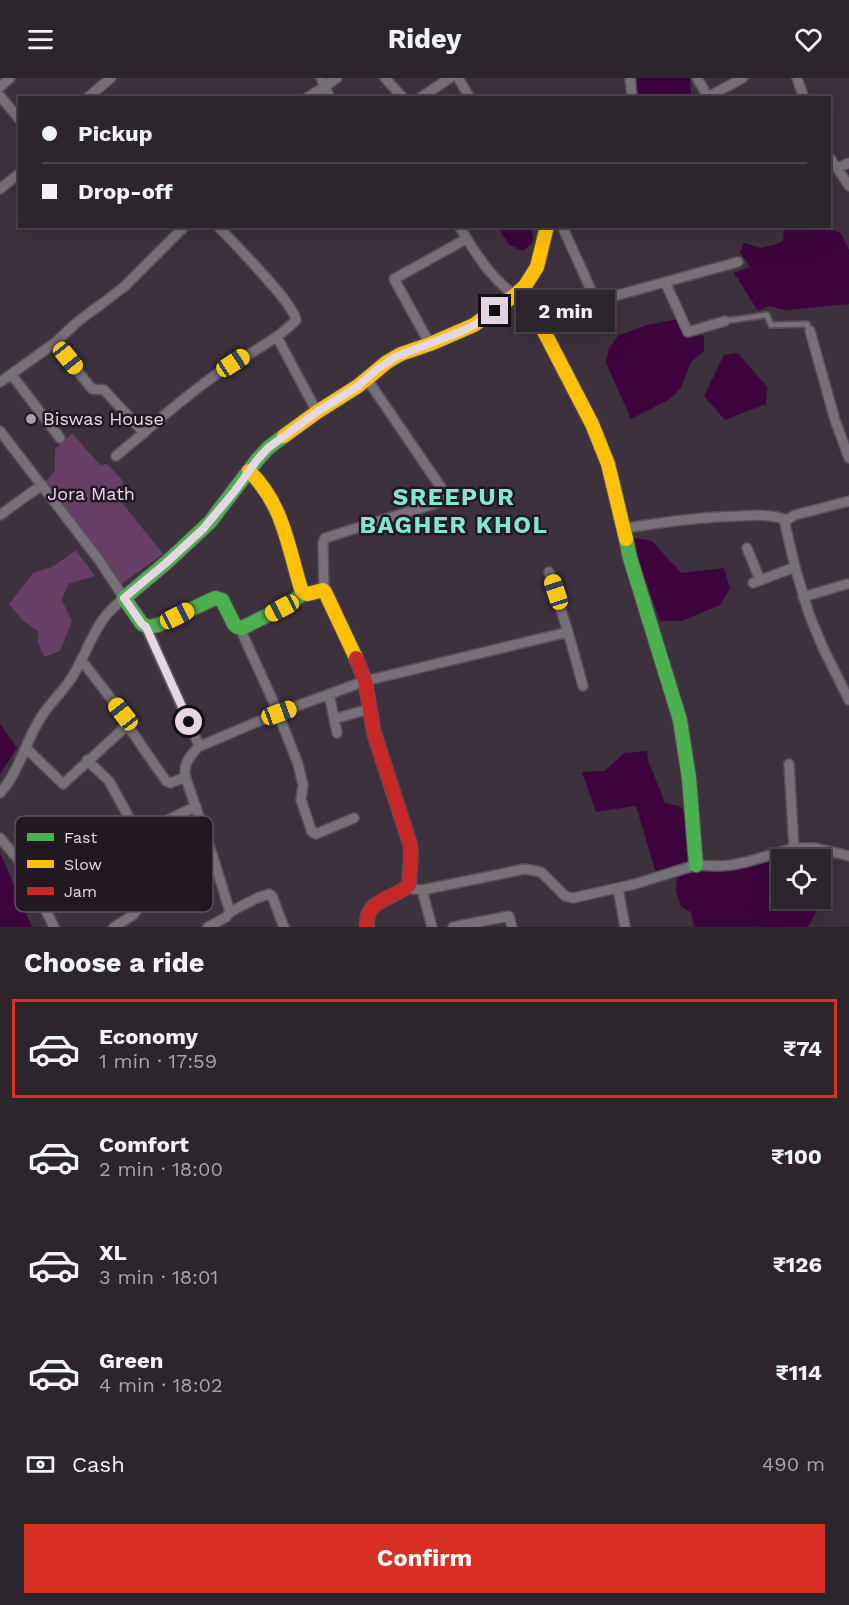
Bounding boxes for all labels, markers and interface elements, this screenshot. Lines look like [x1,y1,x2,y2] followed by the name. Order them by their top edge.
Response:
[24,23,57,56] icon: menu
[388,23,461,55] text: Ridey
[792,23,825,56] icon: heart
[78,121,153,146] text: Pickup
[78,179,173,204] text: Drop-off
[516,290,615,332] callout: 2 min
[481,297,508,324] route end
[538,299,593,323] text: 2 min
[50,338,86,378] car
[213,346,253,380] car
[43,408,164,429] place label: Biswas House
[24,412,38,426] marker: Biswas House
[47,483,135,504] park label: Jora Math
[360,483,548,539] district label: SREEPUR BAGHER KHOL
[542,572,570,612] car
[262,592,302,624] car
[157,600,197,632] car
[105,694,141,734] car
[259,698,299,728] car
[175,708,202,735] route start
[15,816,213,912] legend
[64,828,97,847] text: Fast
[771,849,831,909] map controls
[771,849,831,909] button: locate
[64,855,102,874] text: Slow
[64,882,97,901] text: Jam
[24,947,204,979] text: Choose a ride
[27,1022,81,1076] icon: car
[99,1024,198,1049] text: Economy
[783,1036,822,1061] text: ₹74
[99,1049,217,1073] text: 1 min · 17:59
[27,1130,81,1184] icon: car
[99,1132,189,1157] text: Comfort
[771,1144,822,1169] text: ₹100
[99,1157,223,1181] text: 2 min · 18:00
[27,1238,81,1292] icon: car
[99,1240,127,1265] text: XL
[773,1252,822,1277] text: ₹126
[99,1265,218,1289] text: 3 min · 18:01
[27,1346,81,1400] icon: car
[99,1348,163,1373] text: Green
[776,1360,822,1385] text: ₹114
[99,1373,223,1397] text: 4 min · 18:02
[24,1448,57,1481] icon: cash
[72,1452,125,1477] text: Cash
[762,1452,825,1476] text: 490 m
[24,1524,825,1593] button: Confirm

